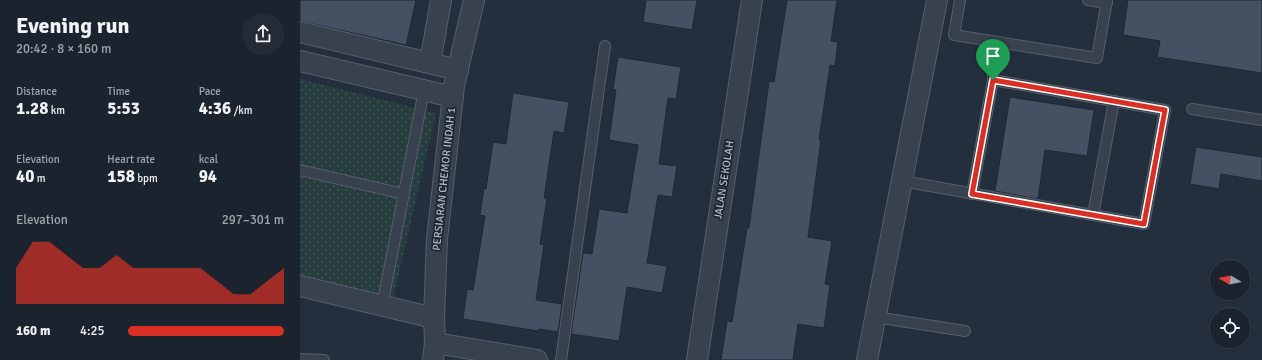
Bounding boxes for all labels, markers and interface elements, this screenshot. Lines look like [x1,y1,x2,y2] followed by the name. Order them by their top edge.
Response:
[16,12,130,39] text: Evening run
[242,13,284,55] button: share
[976,39,1010,80] pin
[16,41,111,57] text: 20:42 · 8 × 160 m
[982,45,1004,67] icon: arrive
[16,85,57,98] text: Distance
[107,85,130,98] text: Time
[199,85,221,98] text: Pace
[16,98,48,119] text: 1.28
[107,98,140,119] text: 5:53
[199,98,231,119] text: 4:36
[48,104,65,117] text: km
[231,104,253,117] text: /km
[430,107,458,251] street label: PERSIARAN CHEMOR INDAH 1
[711,140,737,220] street label: JALAN SEKOLAH
[16,153,60,166] text: Elevation
[107,153,155,166] text: Heart rate
[199,153,218,166] text: kcal
[16,166,34,187] text: 40
[107,166,135,187] text: 158
[199,166,217,187] text: 94
[34,172,46,185] text: m
[135,172,158,185] text: bpm
[16,212,68,228] text: Elevation
[222,212,284,228] text: 297–301 m
[1210,260,1250,300] north arrow
[1210,260,1250,348] map controls
[1210,308,1250,348] button: locate
[16,323,50,339] text: 160 m
[80,323,105,339] text: 4:25

